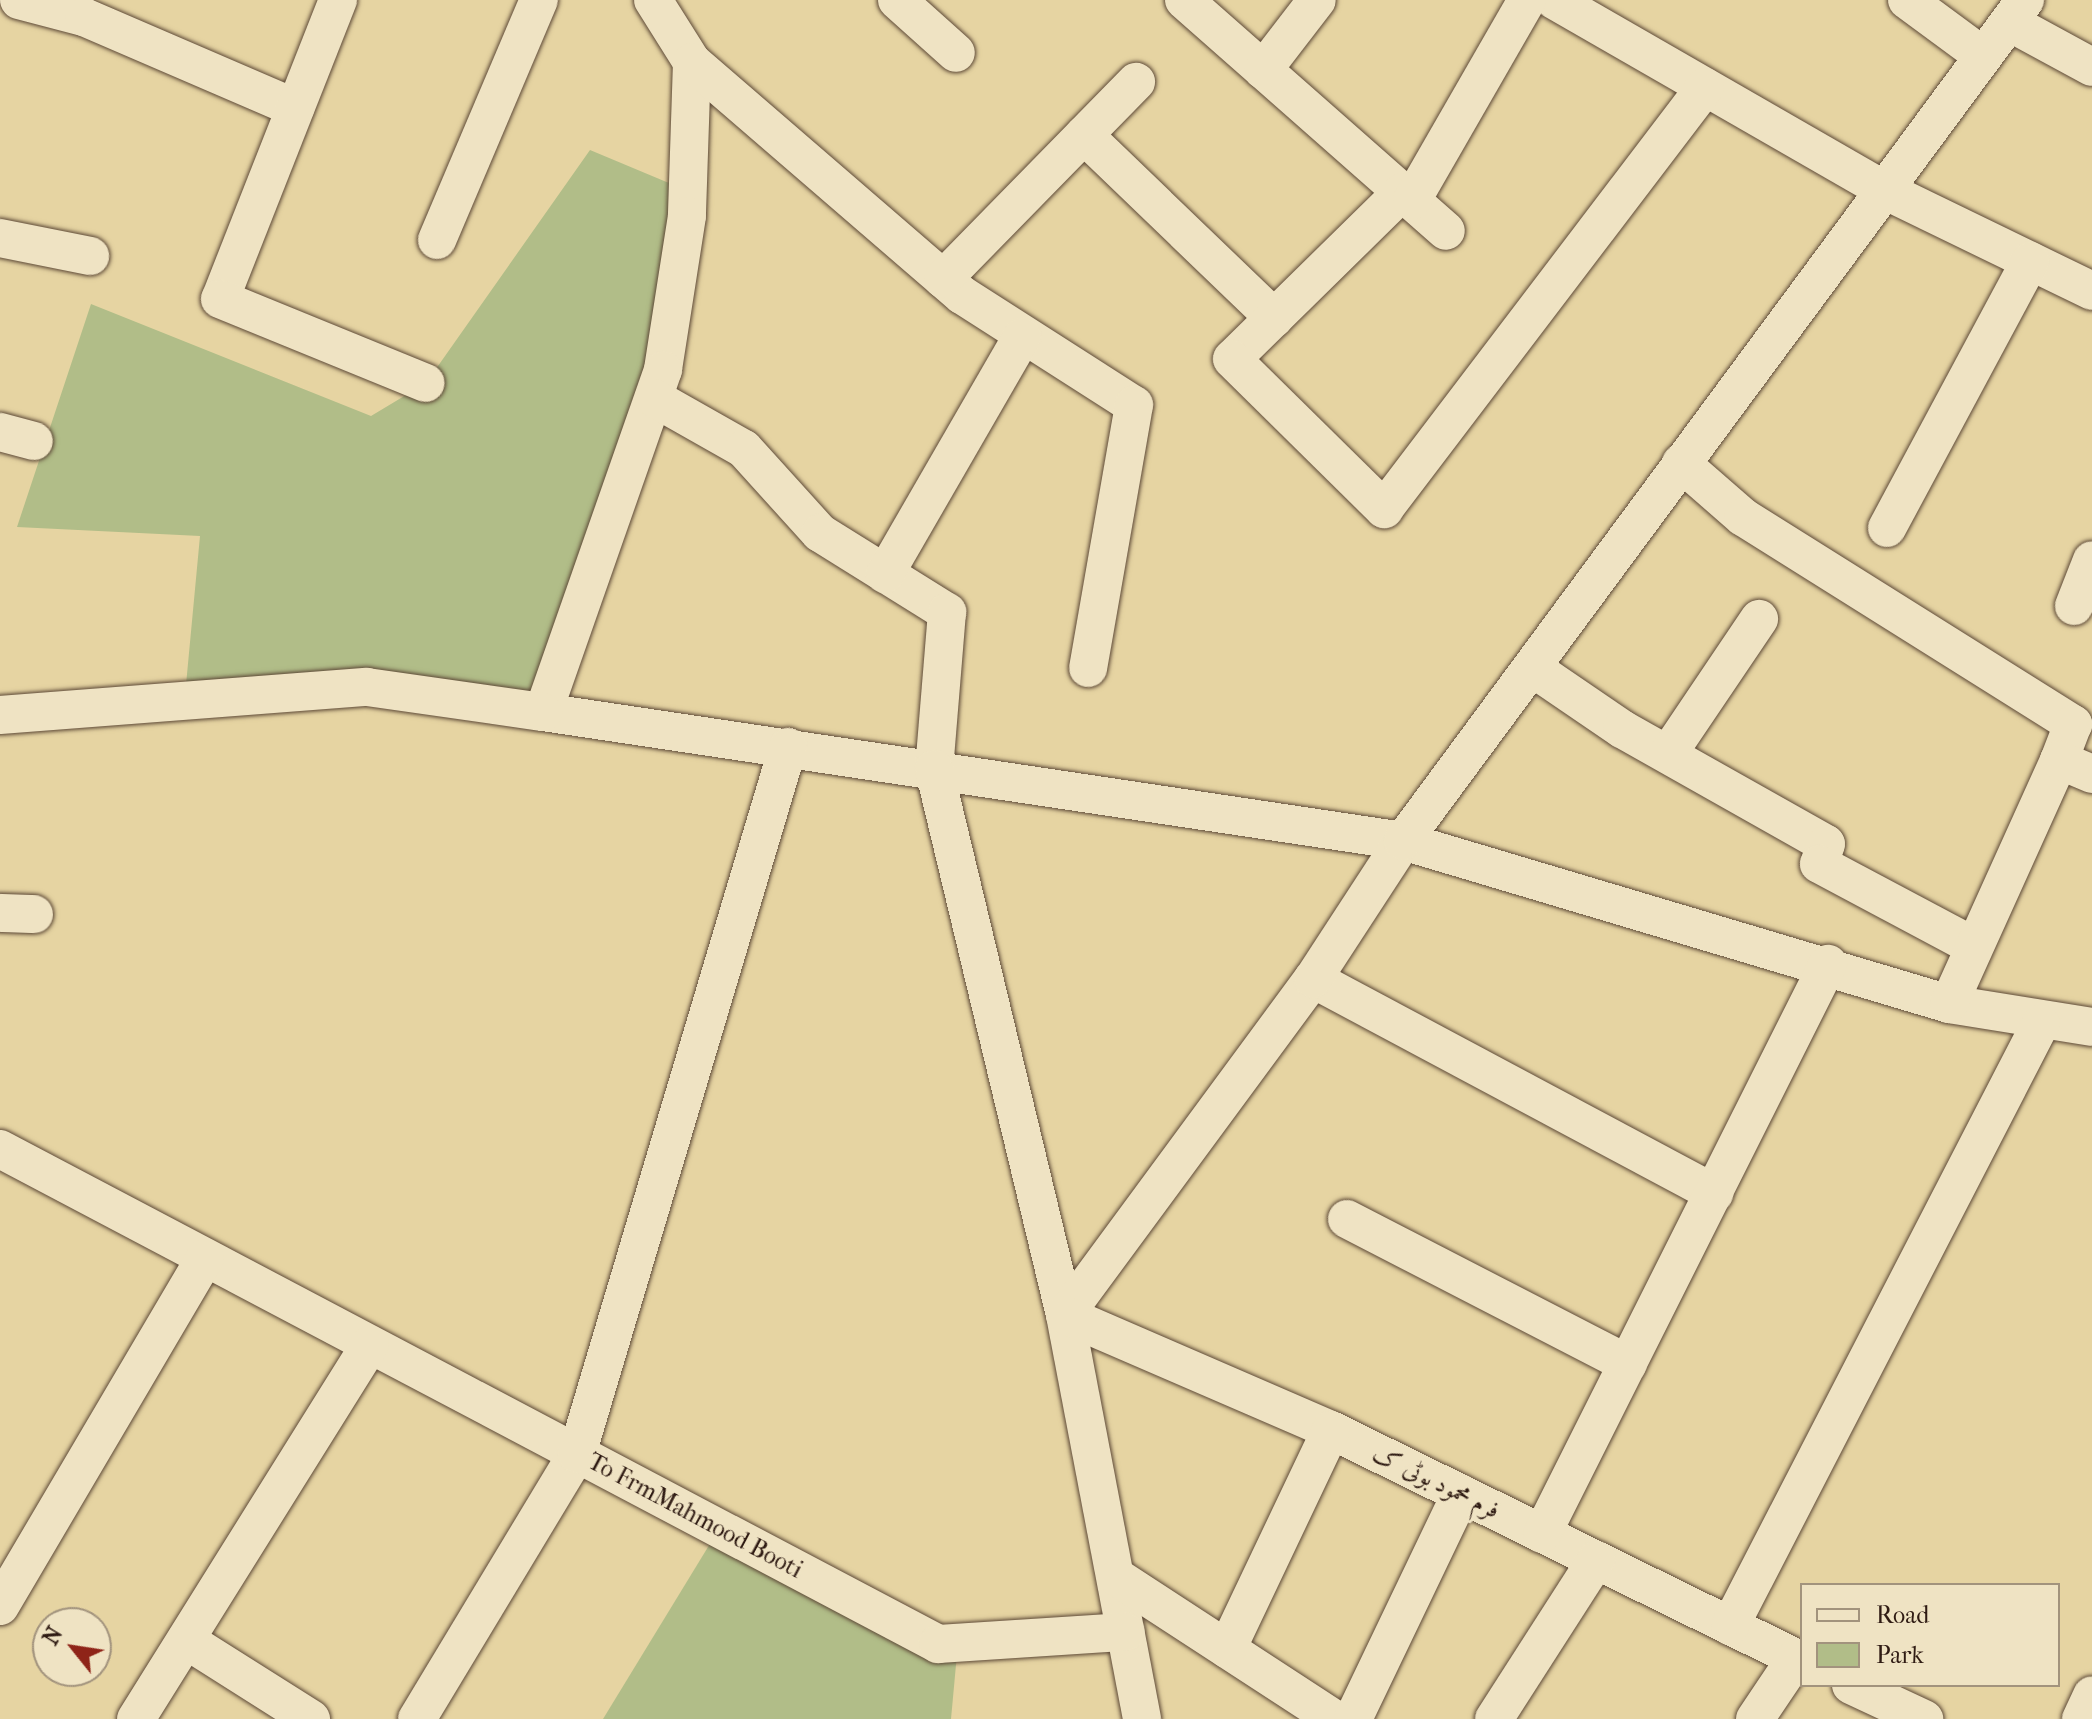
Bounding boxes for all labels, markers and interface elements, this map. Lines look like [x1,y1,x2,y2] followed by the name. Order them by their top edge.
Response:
[1368,1439,1504,1525] street label: فرم محمود بوٹی ک
[583,1447,807,1585] street label: To FrmMahmood Booti
[1800,1583,2060,1687] legend
[1876,1601,1929,1629] text: Road
[32,1607,112,1687] north arrow
[38,1622,68,1650] text: N
[1876,1641,1924,1669] text: Park

